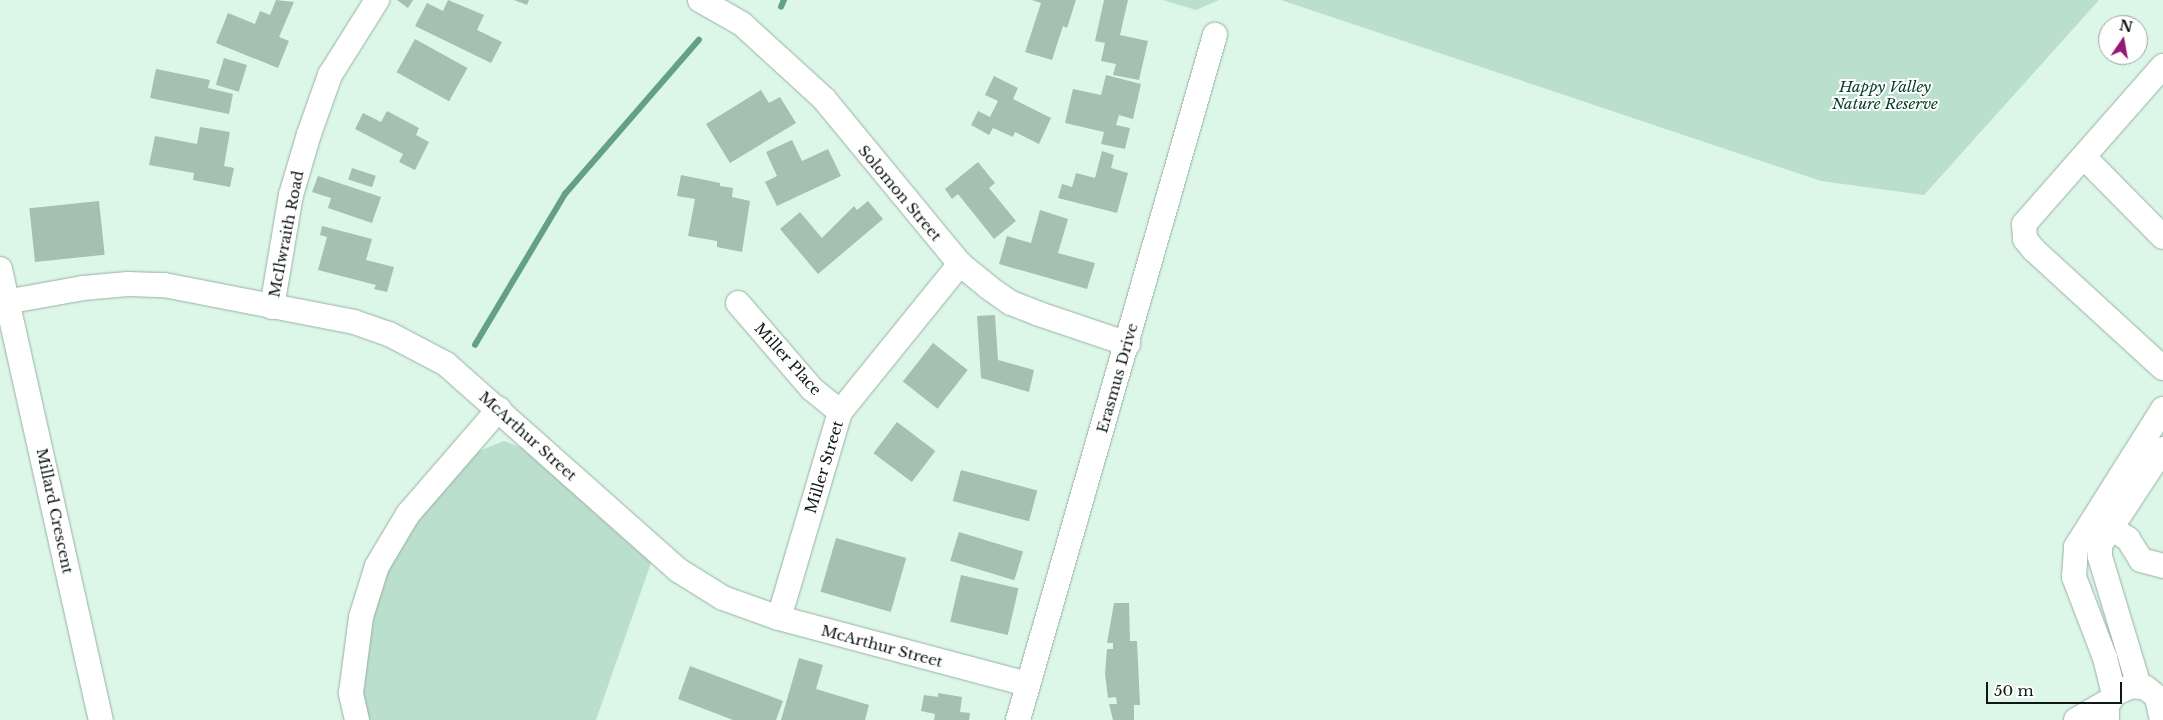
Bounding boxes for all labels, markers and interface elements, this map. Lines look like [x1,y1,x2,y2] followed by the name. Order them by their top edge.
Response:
[2098,15,2148,65] north arrow
[2118,16,2134,36] text: N
[1832,77,1938,112] park label: Happy Valley Nature Reserve
[855,141,945,245] street label: Solomon Street
[265,169,307,299] street label: McIlwraith Road
[751,319,825,399] street label: Miller Place
[1093,321,1141,435] street label: Erasmus Drive
[475,387,581,485] street label: McArthur Street
[801,418,847,516] street label: Miller Street
[33,447,77,575] street label: Millard Crescent
[819,621,945,671] street label: McArthur Street
[1988,672,2124,704] scale bar
[1994,681,2034,700] text: 50 m

